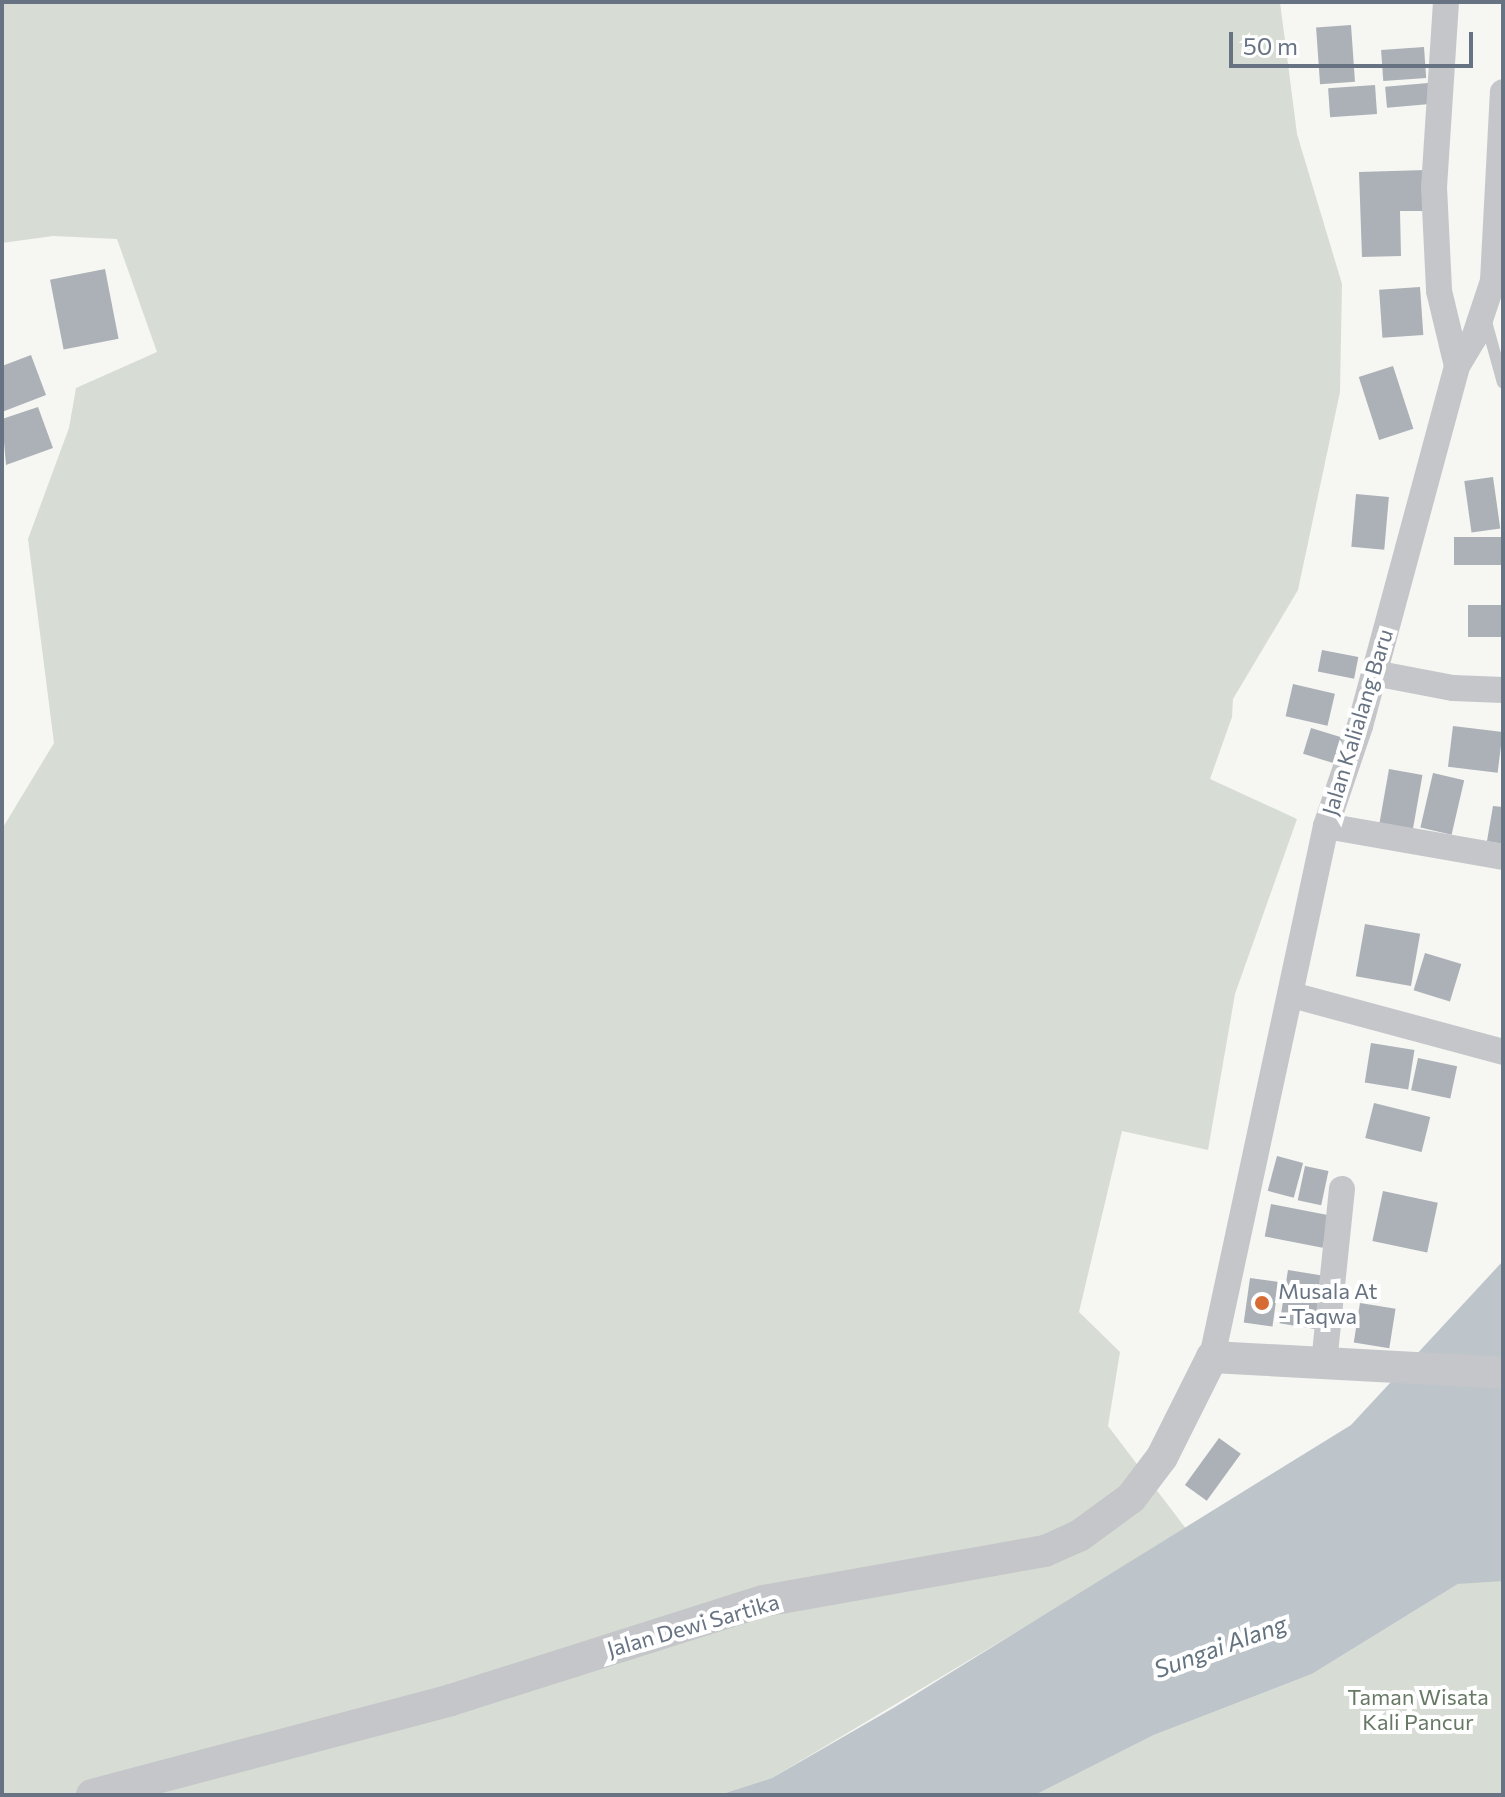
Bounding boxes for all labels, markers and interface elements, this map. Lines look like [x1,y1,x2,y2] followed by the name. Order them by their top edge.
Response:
[1233,16,1477,66] scale bar
[1243,31,1298,60] text: 50 m
[1316,626,1398,818] street label: Jalan Kalialang Baru
[1278,1277,1377,1328] place label: Musala At - Taqwa
[1253,1294,1271,1312] marker: Musala At - Taqwa
[604,1588,782,1662] street label: Jalan Dewi Sartika
[1150,1609,1290,1683] water label: Sungai Alang
[1347,1683,1489,1734] park label: Taman Wisata Kali Pancur

